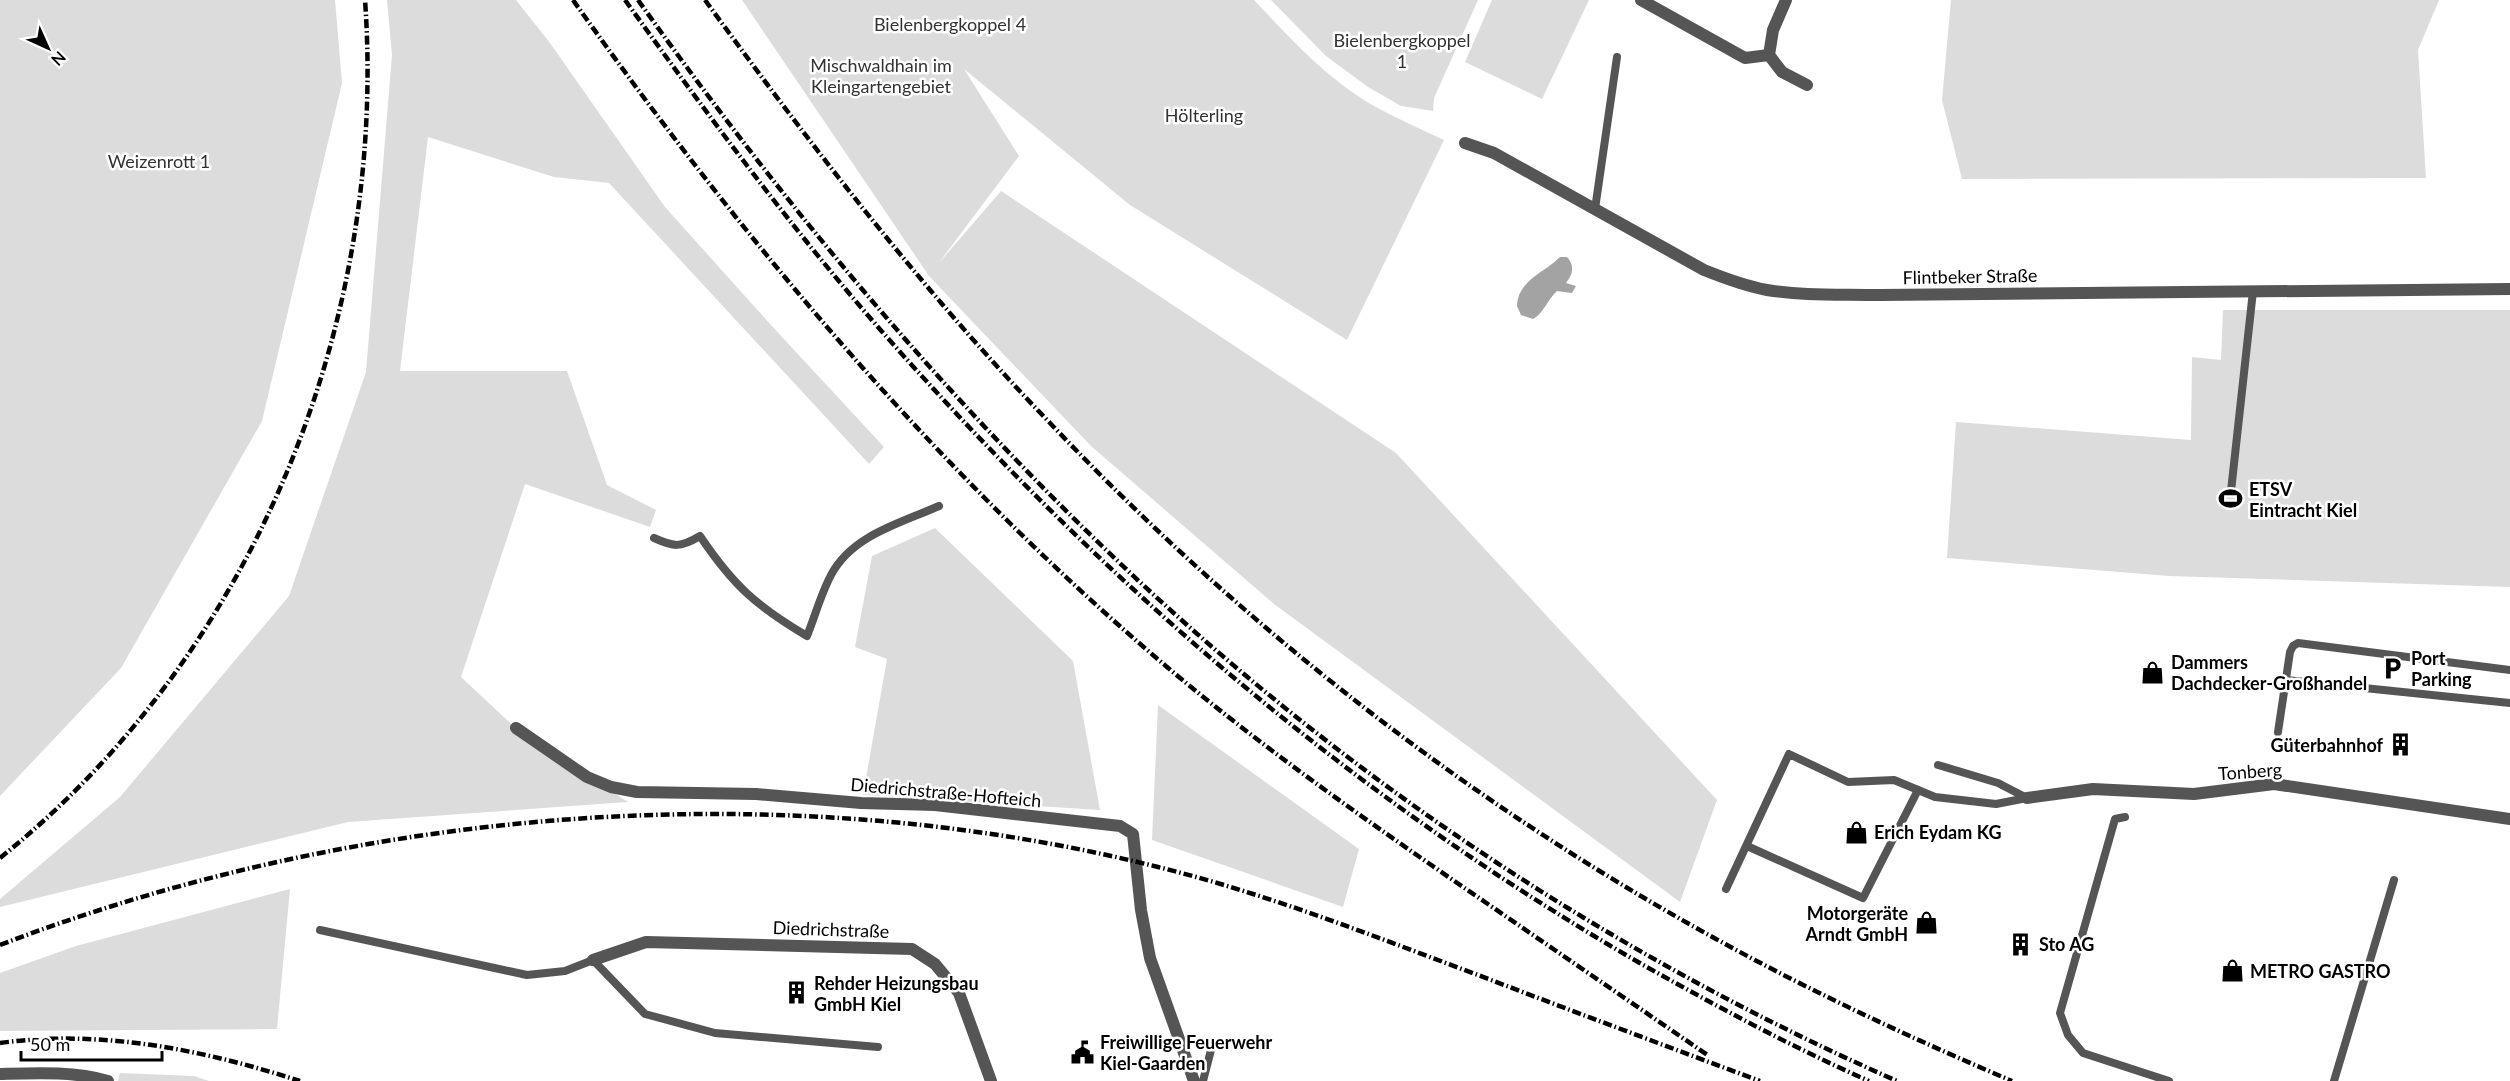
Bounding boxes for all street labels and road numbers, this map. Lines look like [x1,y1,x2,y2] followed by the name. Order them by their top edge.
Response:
[1903,264,2037,288] street label: Flintbeker Straße
[2217,758,2283,784] street label: Tonberg
[850,773,1042,811] street label: Diedrichstraße-Hofteich
[772,916,890,942] street label: Diedrichstraße

